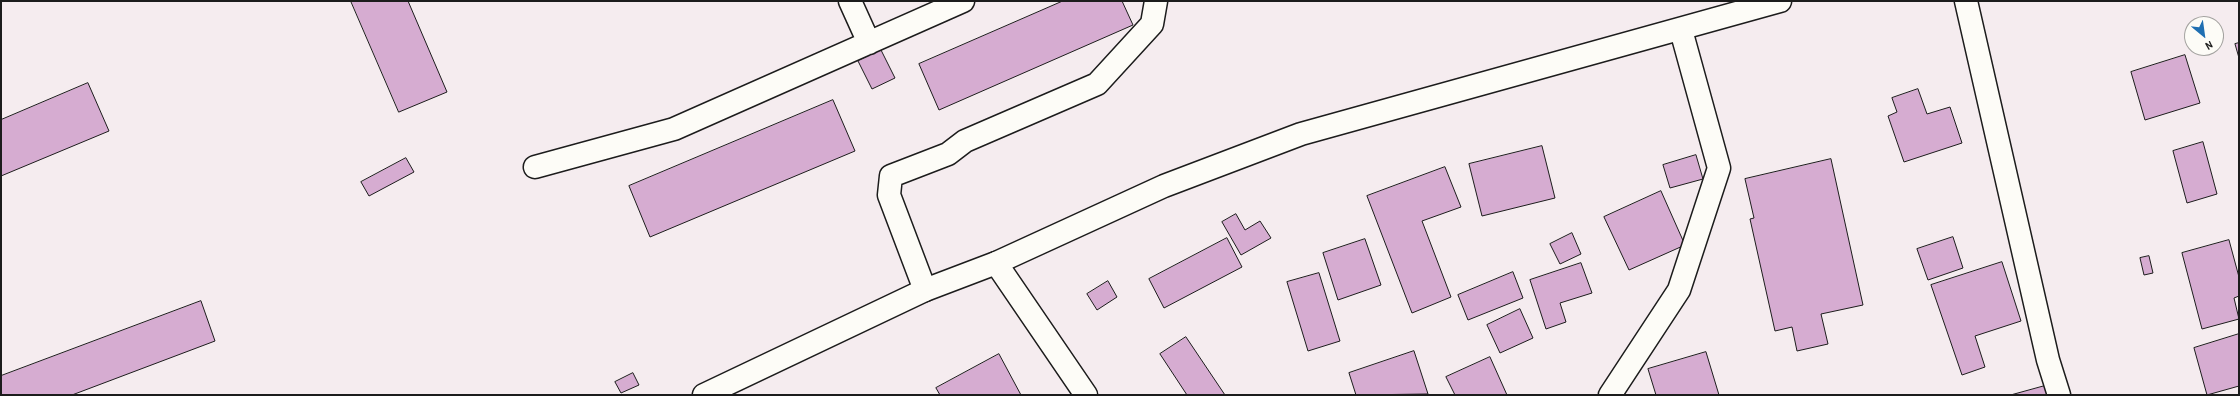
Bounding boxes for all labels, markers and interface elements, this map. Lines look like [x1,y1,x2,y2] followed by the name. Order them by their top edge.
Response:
[2184,16,2224,56] north arrow
[2203,38,2215,53] text: N

